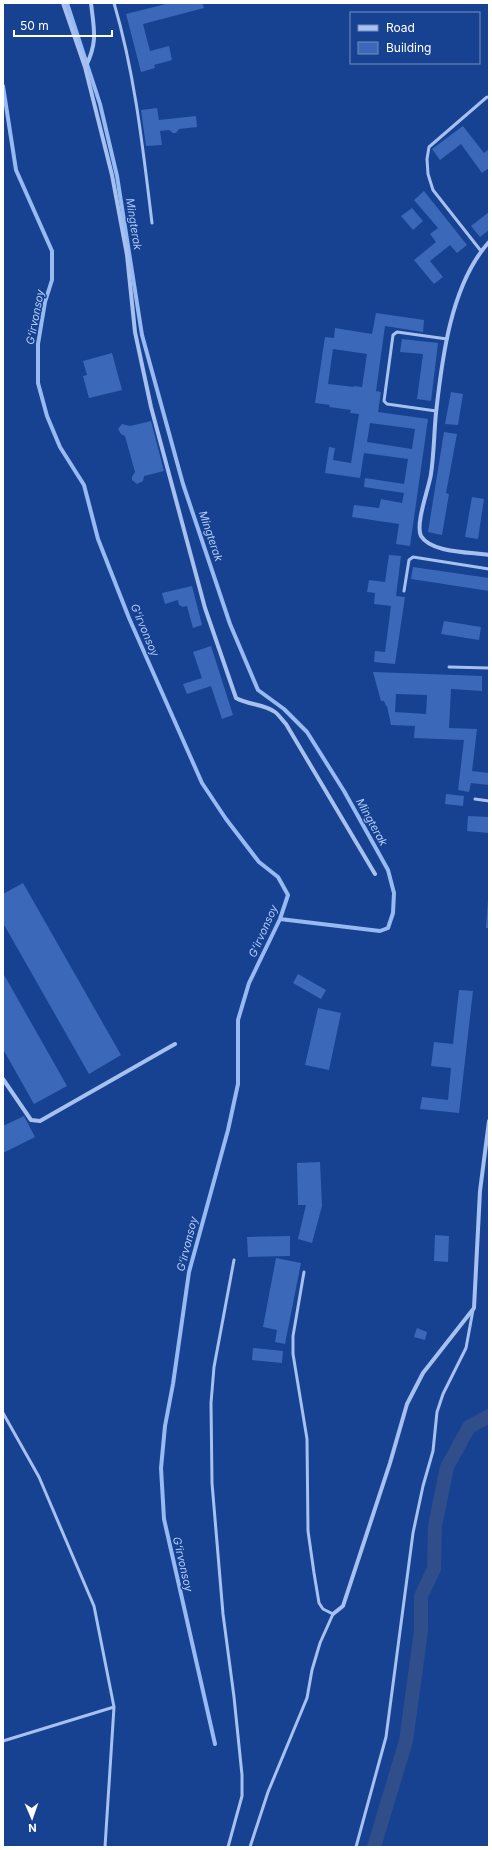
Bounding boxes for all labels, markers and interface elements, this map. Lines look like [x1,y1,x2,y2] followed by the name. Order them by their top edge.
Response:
[14,12,112,38] scale bar
[350,12,480,64] legend
[20,18,49,33] text: 50 m
[386,20,415,35] text: Road
[386,40,431,55] text: Building
[123,197,145,252] water label: Mingterak
[23,287,47,346] water label: G‘irvonsoy
[196,509,226,564] water label: Mingterak
[128,602,163,659] water label: G‘irvonsoy
[353,796,391,849] water label: Mingterak
[245,902,281,959] water label: G‘irvonsoy
[173,1214,201,1273] water label: G‘irvonsoy
[170,1535,196,1594] water label: G‘irvonsoy
[12,1798,52,1838] north arrow
[28,1821,37,1835] text: N

